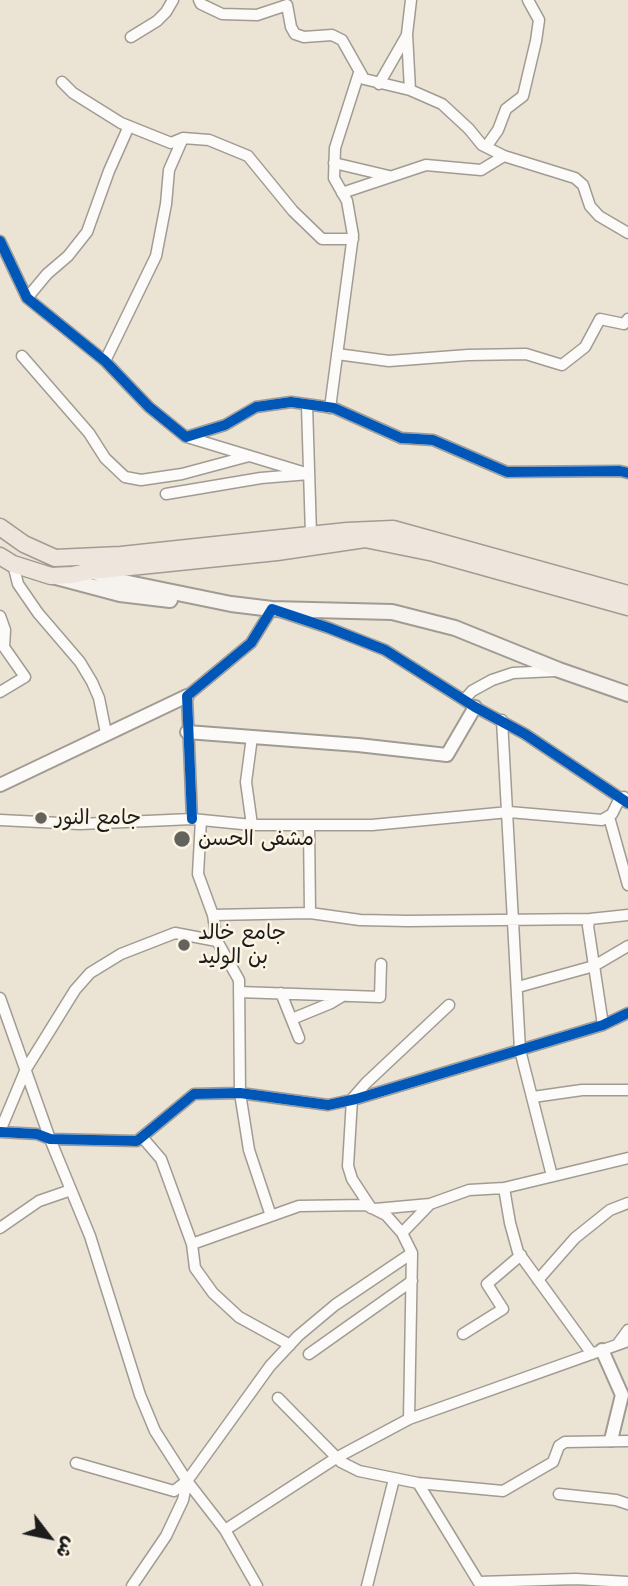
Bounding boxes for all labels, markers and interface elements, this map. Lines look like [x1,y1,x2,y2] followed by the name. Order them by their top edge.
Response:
[55,805,141,831] place label: جامع النور
[33,810,49,826] marker: جامع النور
[198,826,314,852] place label: مشفى الحسن
[172,829,192,849] marker: مشفى الحسن
[198,920,286,970] place label: جامع خالد بن الوليد
[176,937,192,953] marker: جامع خالد بن الوليد
[14,1502,84,1572] north arrow
[51,1533,83,1564] text: ش

